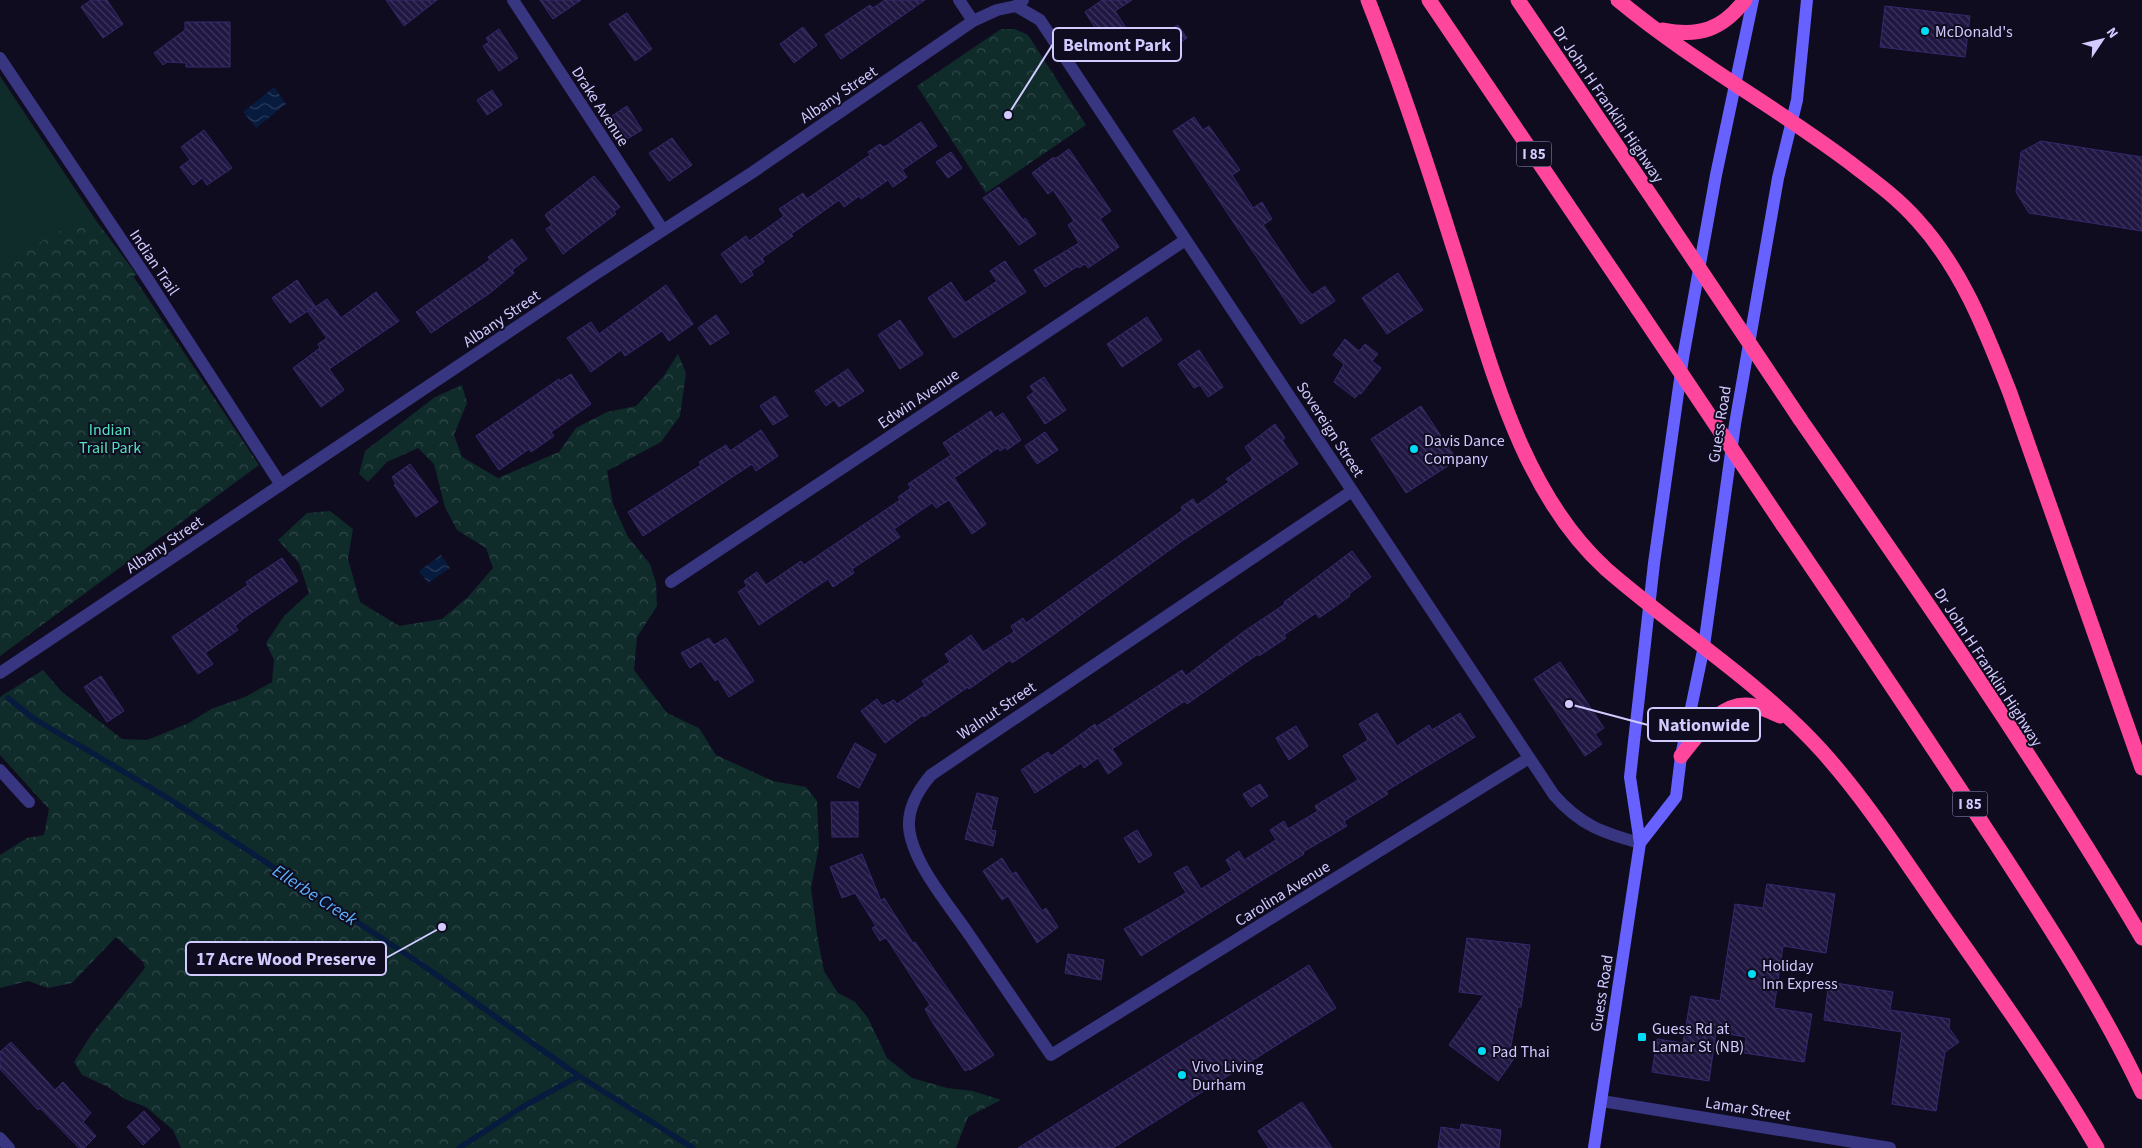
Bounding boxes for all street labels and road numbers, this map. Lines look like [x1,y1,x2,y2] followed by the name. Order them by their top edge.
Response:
[1547,22,1669,188] street label: Dr John H Franklin Highway
[796,61,882,129] street label: Albany Street
[566,62,634,151] street label: Drake Avenue
[1516,142,1552,166] road number: I 85
[124,225,184,300] street label: Indian Trail
[459,285,545,353] street label: Albany Street
[874,363,964,434] street label: Edwin Avenue
[1291,377,1370,482] street label: Sovereign Street
[1703,384,1737,464] street label: Guess Road
[122,511,208,579] street label: Albany Street
[1929,584,2048,751] street label: Dr John H Franklin Highway
[953,676,1041,745] street label: Walnut Street
[1952,792,1988,816] road number: I 85
[1231,856,1334,932] street label: Carolina Avenue
[1585,953,1619,1033] street label: Guess Road
[1704,1091,1793,1127] street label: Lamar Street

